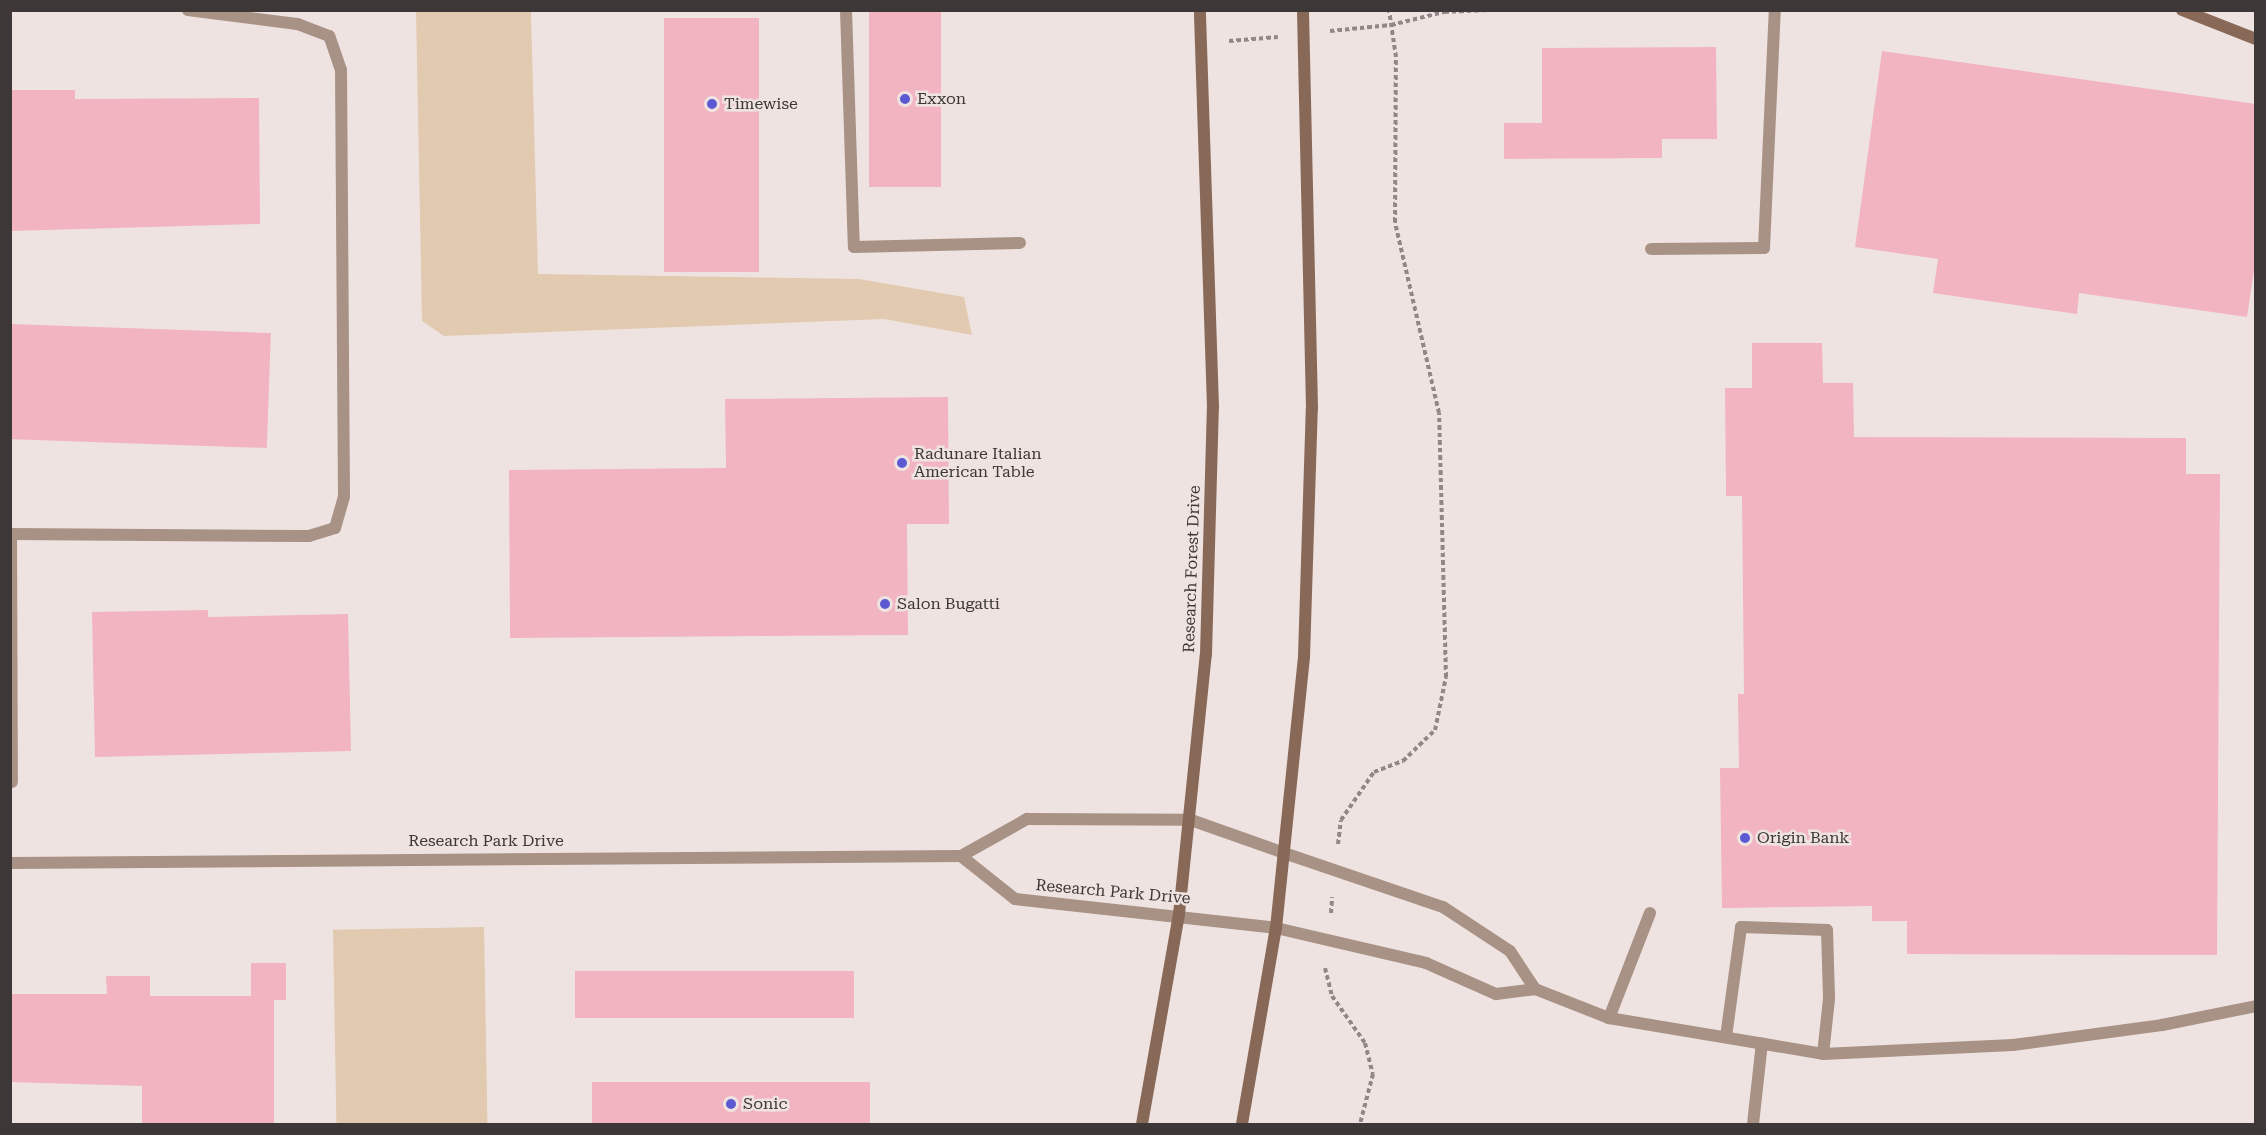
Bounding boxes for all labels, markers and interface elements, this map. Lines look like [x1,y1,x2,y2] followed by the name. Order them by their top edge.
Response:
[917,89,966,109] place label: Exxon
[898,92,912,106] marker: Exxon
[724,94,798,114] place label: Timewise
[705,97,719,111] marker: Timewise
[914,444,1042,482] place label: Radunare Italian American Table
[895,456,909,470] marker: Radunare Italian American Table
[1179,485,1205,653] street label: Research Forest Drive
[897,594,1000,614] place label: Salon Bugatti
[878,597,892,611] marker: Salon Bugatti
[1757,828,1849,848] place label: Origin Bank
[408,831,564,851] street label: Research Park Drive
[1738,831,1752,845] marker: Origin Bank
[1035,876,1191,908] street label: Research Park Drive
[743,1094,787,1114] place label: Sonic
[724,1097,738,1111] marker: Sonic

